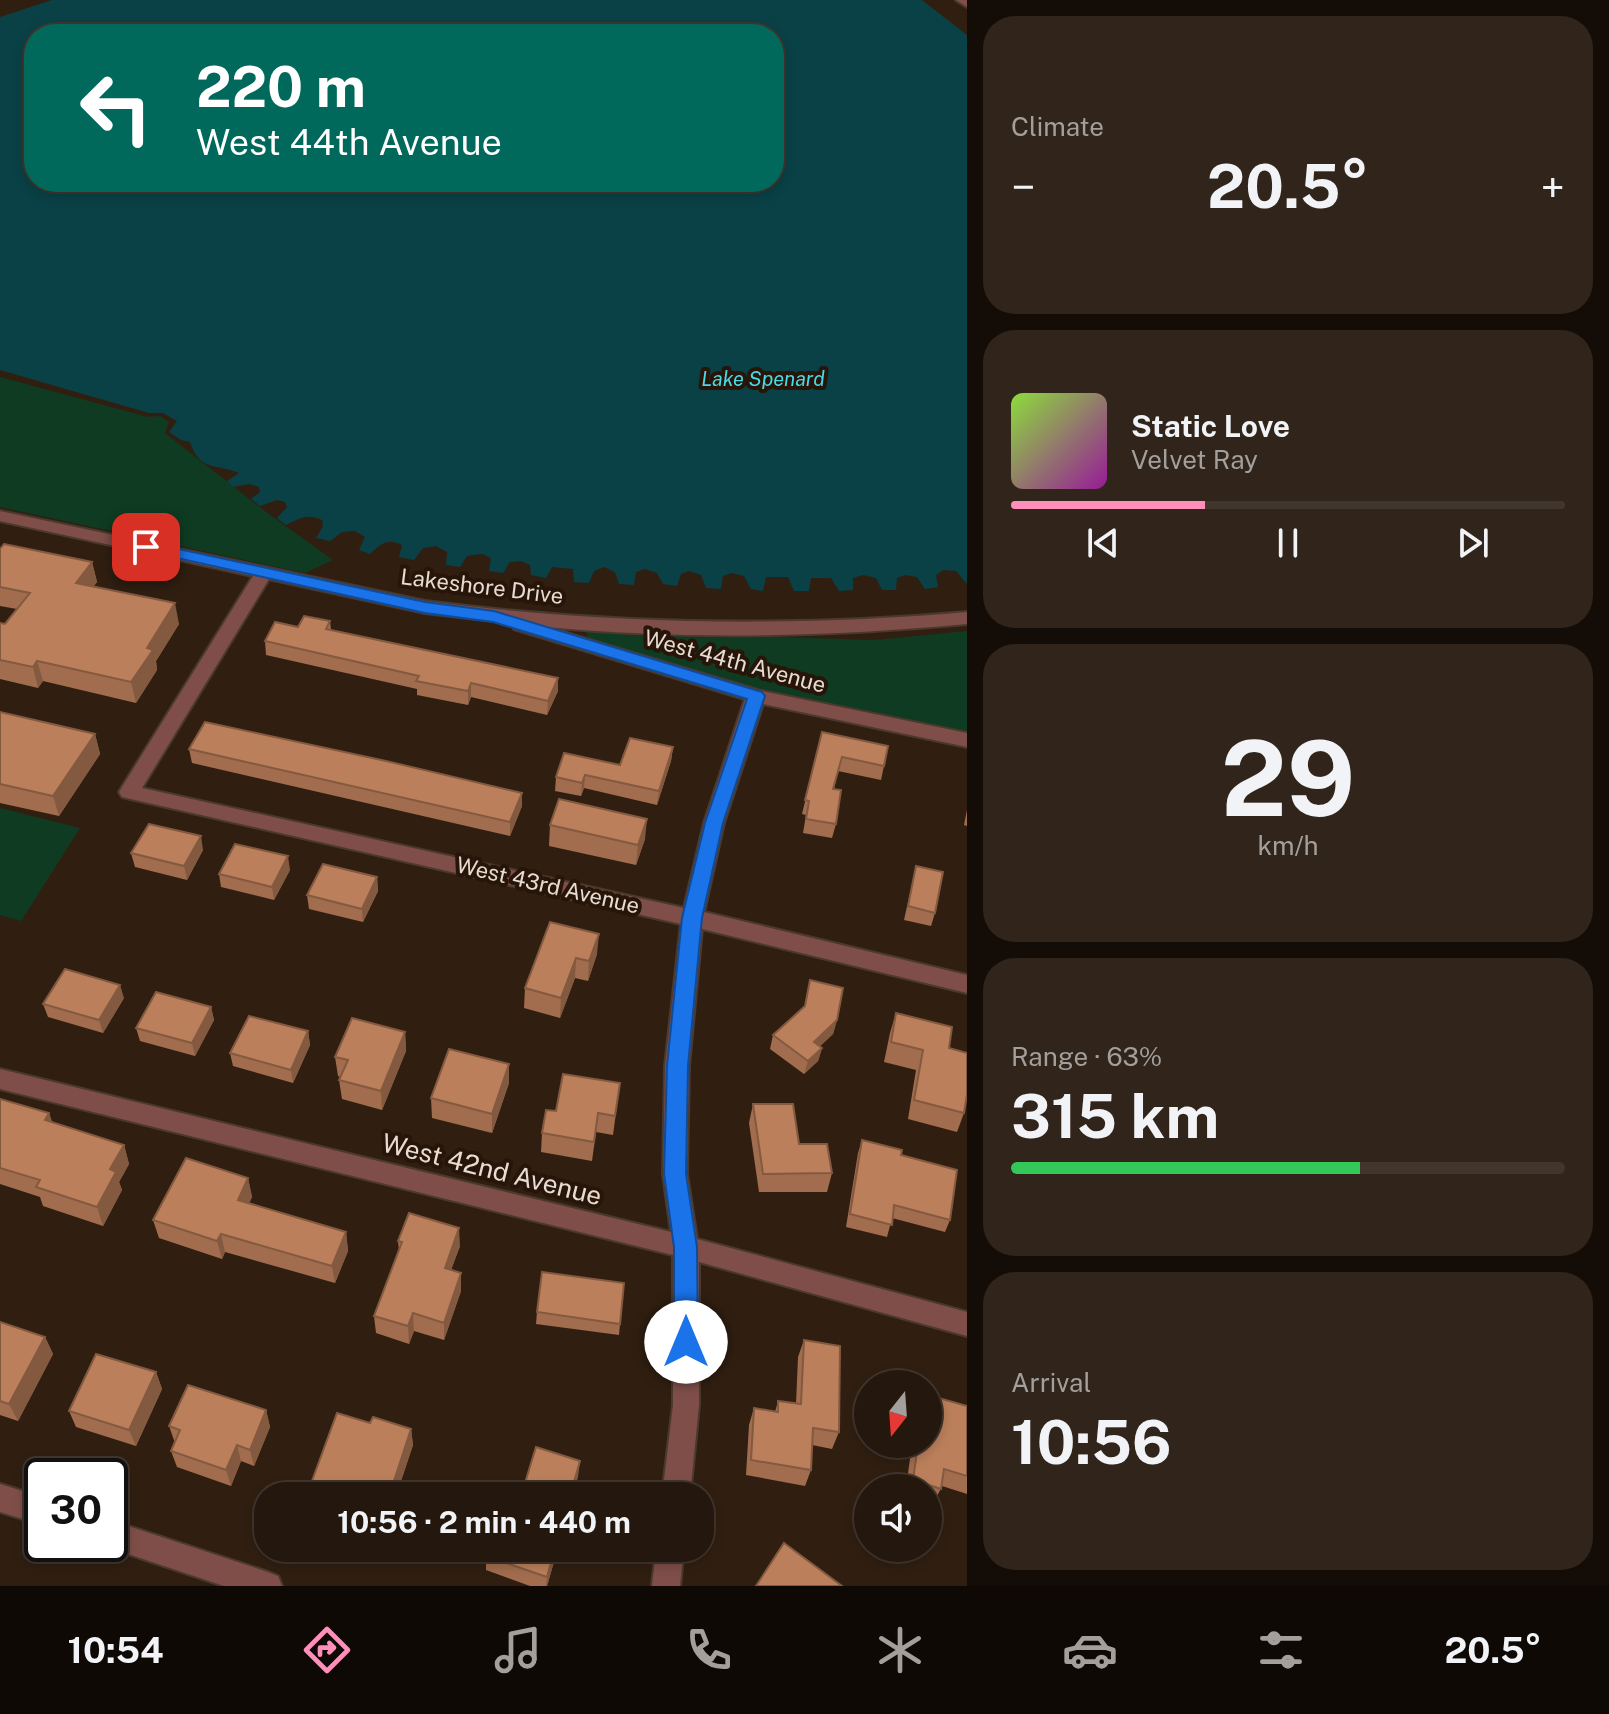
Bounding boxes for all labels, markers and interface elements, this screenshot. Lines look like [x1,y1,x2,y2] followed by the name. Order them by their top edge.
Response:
[196,54,366,120] text: 220 m
[64,56,168,160] icon: left
[1011,111,1104,142] text: Climate
[196,121,502,163] text: West 44th Avenue
[1207,151,1369,222] text: 20.5°
[1011,161,1035,213] text: −
[1541,161,1565,213] text: +
[701,367,825,391] water label: Lake Spenard
[1131,408,1290,444] text: Static Love
[1131,444,1258,475] text: Velvet Ray
[112,513,180,581] pin
[1081,521,1125,565] icon: previous
[1266,521,1310,565] icon: pause
[1451,521,1495,565] icon: next
[124,525,168,569] icon: arrive
[399,563,565,609] street label: Lakeshore Drive
[641,624,829,698] street label: West 44th Avenue
[1221,717,1355,839] text: 29
[1257,830,1319,861] text: km/h
[454,851,642,919] street label: West 43rd Avenue
[1011,1041,1162,1072] text: Range · 63%
[1011,1081,1219,1152] text: 315 km
[379,1127,605,1211] street label: West 42nd Avenue
[644,1300,728,1384] position arrow
[1011,1367,1091,1398] text: Arrival
[854,1370,942,1458] north arrow
[854,1370,942,1562] map controls
[1011,1407,1172,1478] text: 10:56
[24,1458,128,1562] speed limit sign: 30
[854,1474,942,1562] button: sound
[337,1504,631,1540] text: 10:56 · 2 min · 440 m
[299,1622,355,1678] icon: directions
[490,1622,546,1678] icon: music
[681,1622,737,1678] icon: phone
[872,1622,928,1678] icon: climate
[1062,1622,1118,1678] icon: car
[1253,1622,1309,1678] icon: filters
[67,1629,164,1671] text: 10:54
[1444,1629,1542,1671] text: 20.5°

